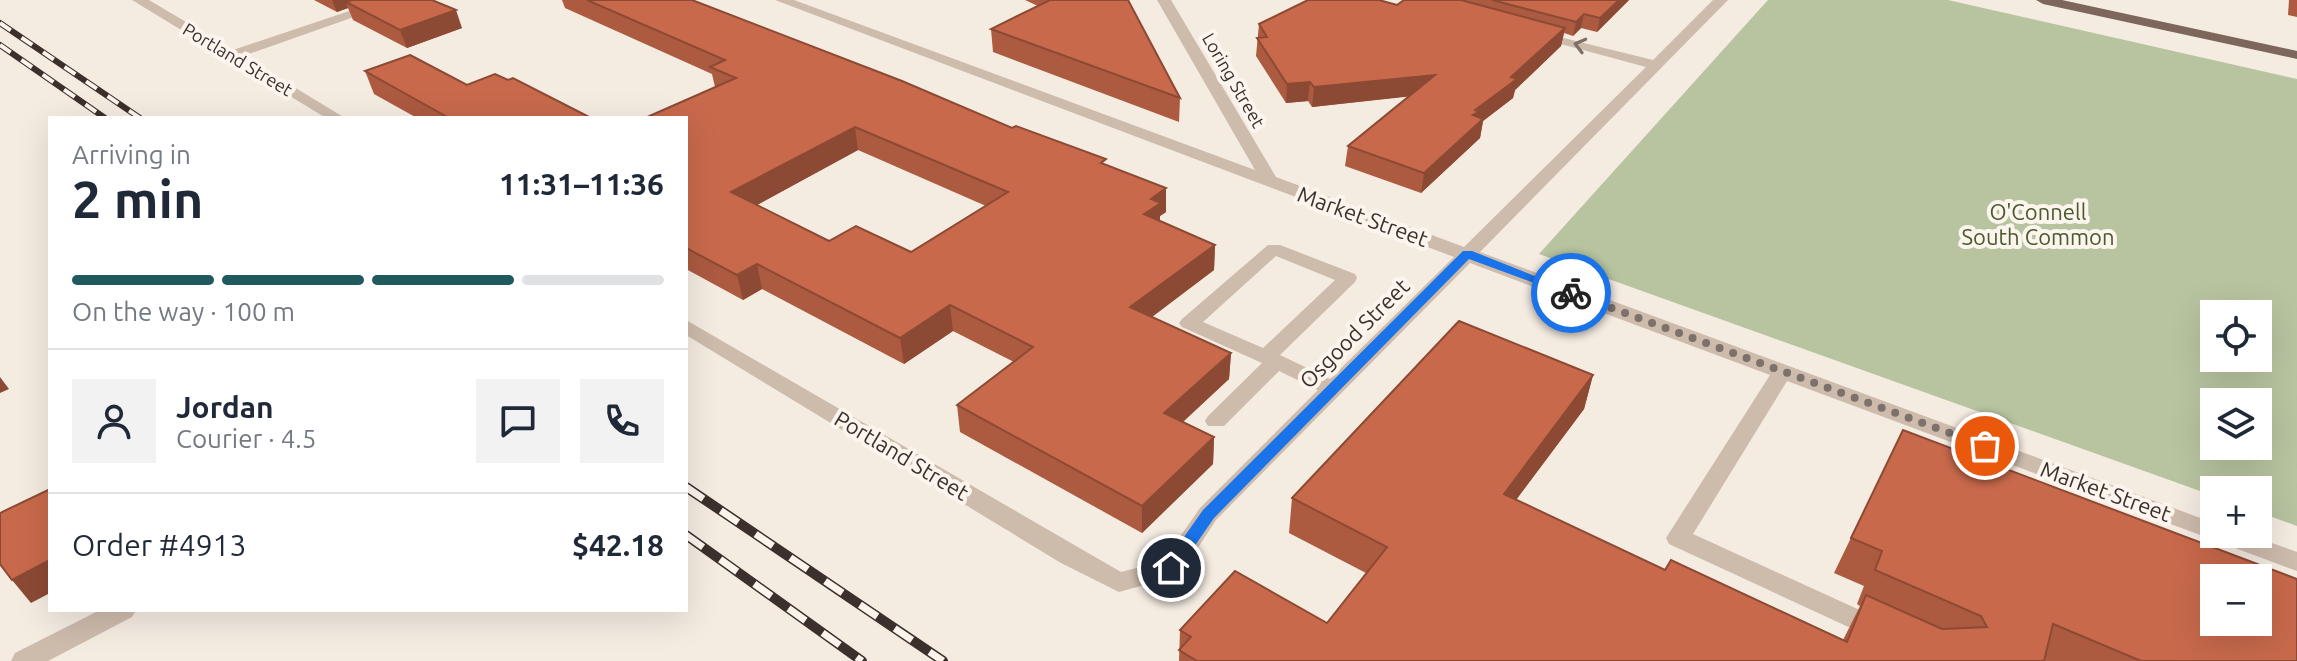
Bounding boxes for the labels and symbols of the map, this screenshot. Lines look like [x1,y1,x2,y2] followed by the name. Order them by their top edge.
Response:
[180,18,296,100] street label: Portland Street
[1199,29,1269,131] street label: Loring Street
[1574,38,1588,55] one-way arrow
[1294,181,1432,251] street label: Market Street
[1962,199,2114,249] park label: O'Connell South Common
[1531,253,1611,333] courier
[1294,273,1414,393] street label: Osgood Street
[831,405,974,505] street label: Portland Street
[1951,412,2019,480] pin
[2037,456,2175,526] street label: Market Street
[1137,534,1205,602] pin

